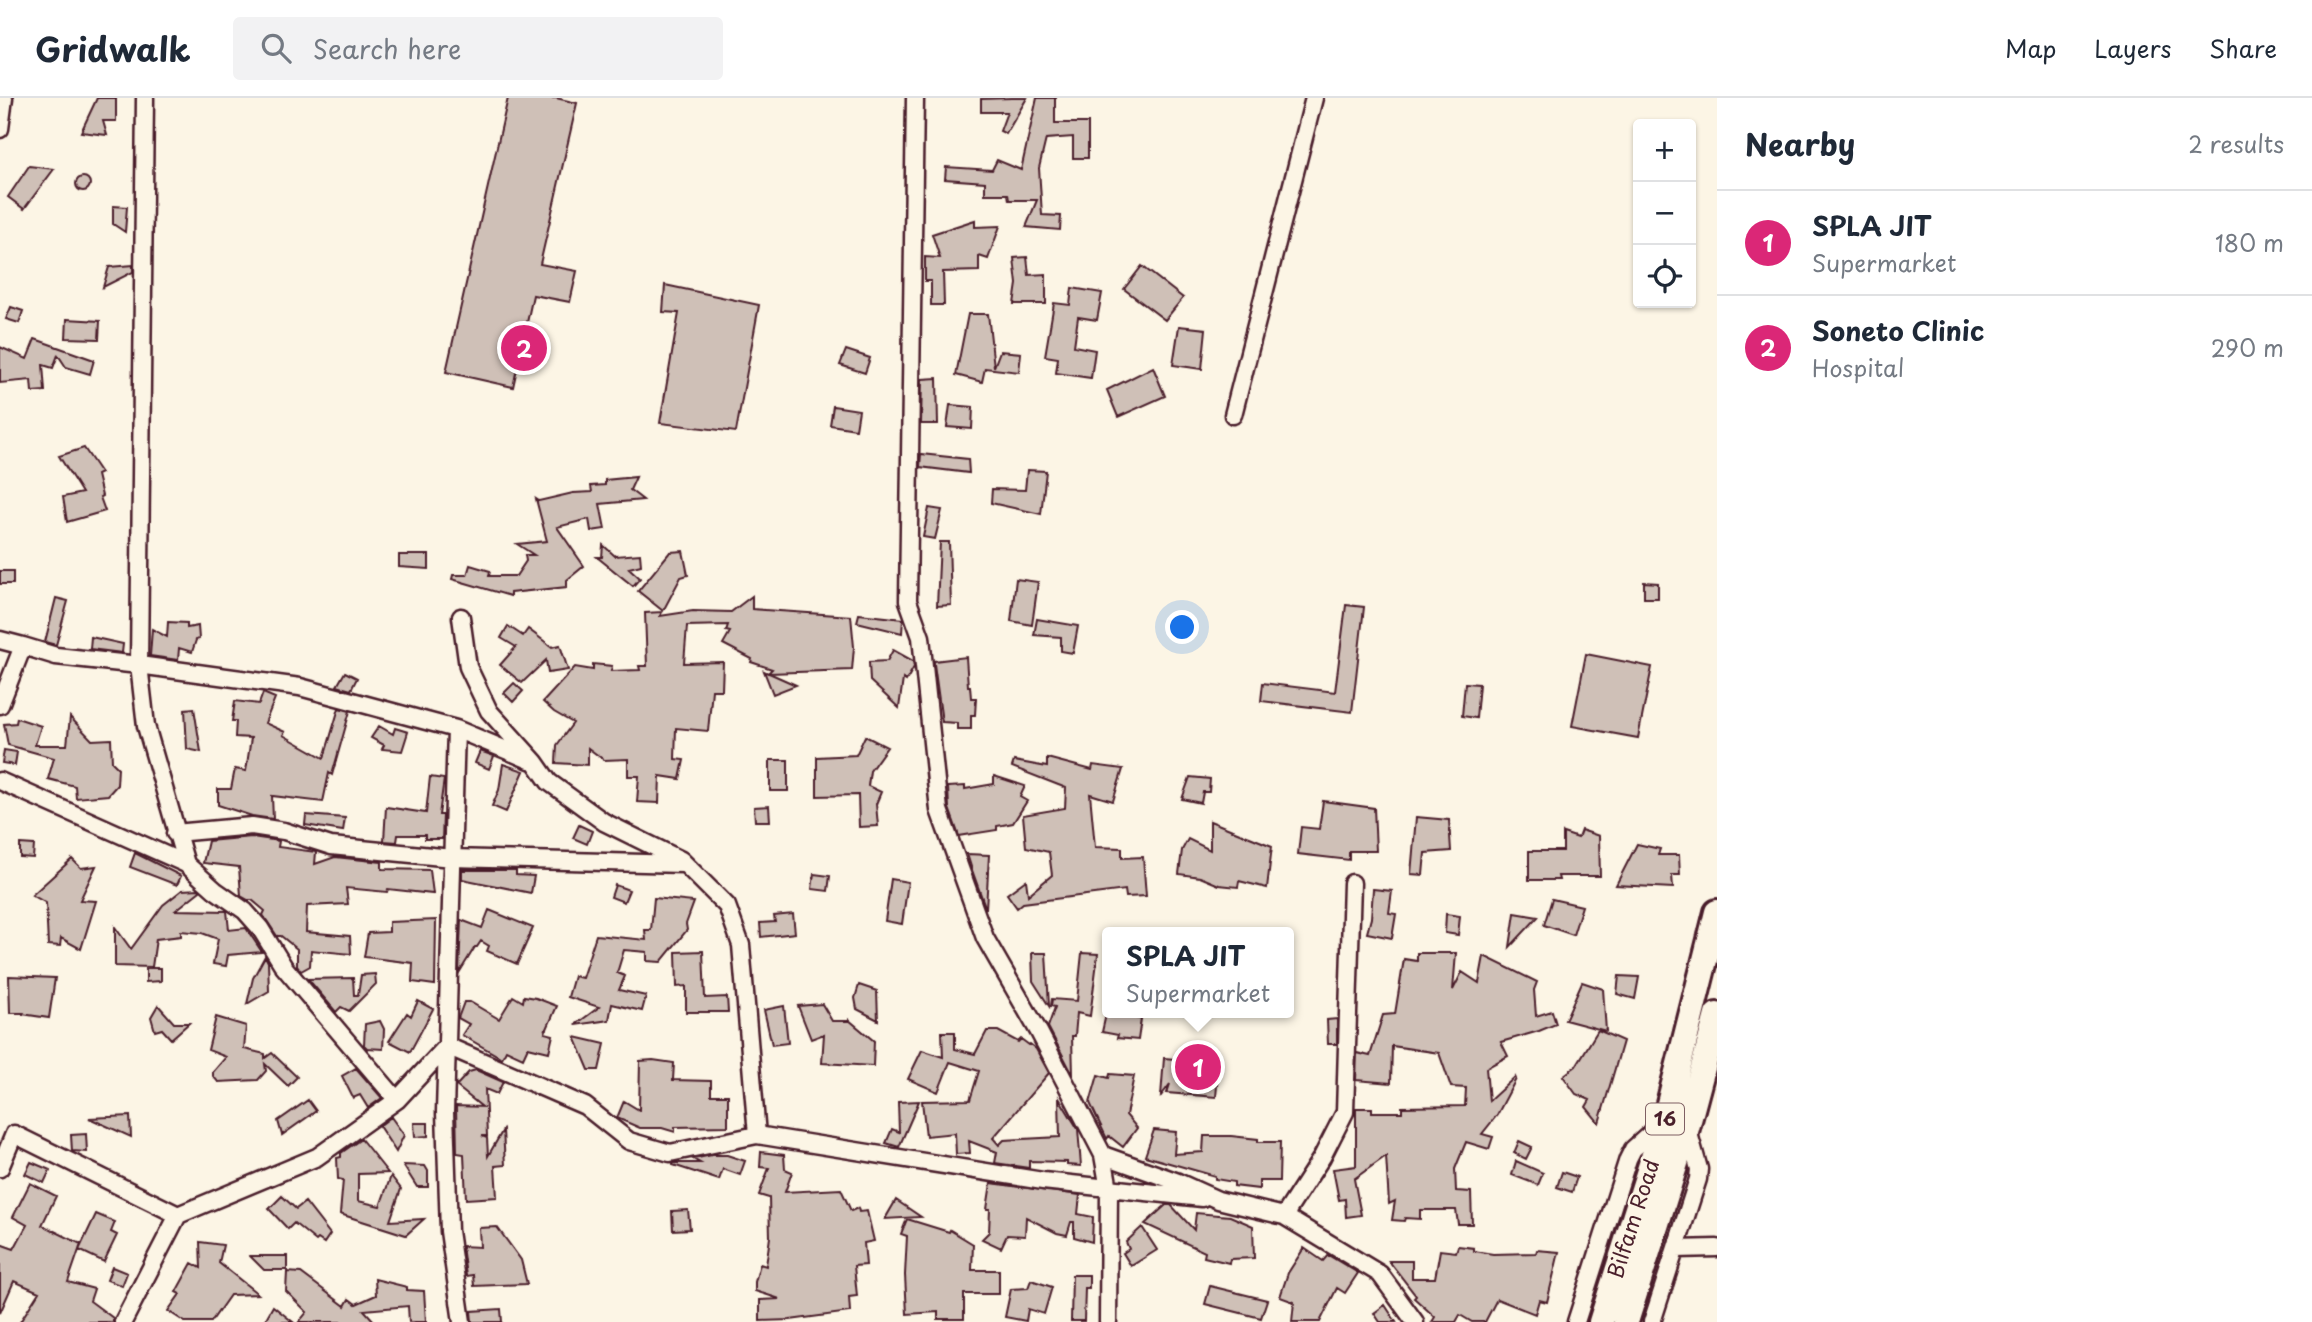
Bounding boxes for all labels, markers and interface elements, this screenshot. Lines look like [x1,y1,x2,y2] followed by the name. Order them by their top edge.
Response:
[233,17,723,80] search box
[35,23,191,73] text: Gridwalk
[257,29,295,67] icon: search
[313,29,461,68] text: Search here
[2005,30,2056,66] text: Map
[2094,30,2171,66] text: Layers
[2209,30,2277,66] text: Share
[1633,119,1696,308] map controls
[1633,119,1696,182] button: +
[1745,121,1855,166] text: Nearby
[2188,126,2284,161] text: 2 results
[1633,182,1696,245] button: −
[1812,206,1931,245] text: SPLA JIT
[1763,225,1774,260] text: 1
[2215,225,2284,260] text: 180 m
[1633,245,1696,308] button: locate
[1812,245,1956,280] text: Supermarket
[1812,311,1984,350] text: Soneto Clinic
[501,322,547,374] pin: 2
[1760,330,1776,365] text: 2
[2211,330,2284,365] text: 290 m
[1812,350,1904,385] text: Hospital
[1165,610,1199,644] your location
[1102,927,1294,1018] popup
[1126,936,1245,975] text: SPLA JIT
[1126,975,1270,1010] text: Supermarket
[1175,1041,1221,1093] pin: 1
[1646,1104,1684,1134] road number: 16
[1598,1155,1666,1282] street label: Bilfam Road

